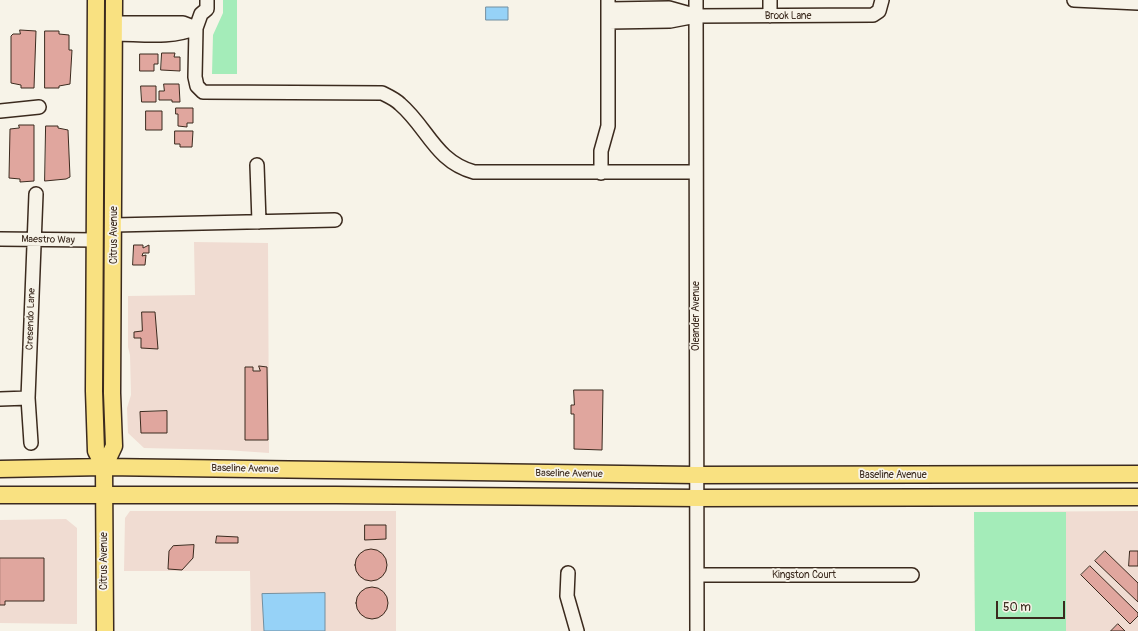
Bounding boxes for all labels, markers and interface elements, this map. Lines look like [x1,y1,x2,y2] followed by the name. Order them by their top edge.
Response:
[765,10,811,22] street label: Brook Lane
[108,206,120,264] street label: Citrus Avenue
[21,234,75,246] street label: Maestro Way
[690,281,702,351] street label: Oleander Avenue
[24,288,38,350] street label: Cresendo Lane
[211,462,279,476] street label: Baseline Avenue
[535,467,603,481] street label: Baseline Avenue
[859,469,927,481] street label: Baseline Avenue
[98,532,110,590] street label: Citrus Avenue
[772,569,836,581] street label: Kingston Court
[998,593,1067,619] scale bar
[1003,600,1031,615] text: 50 m

